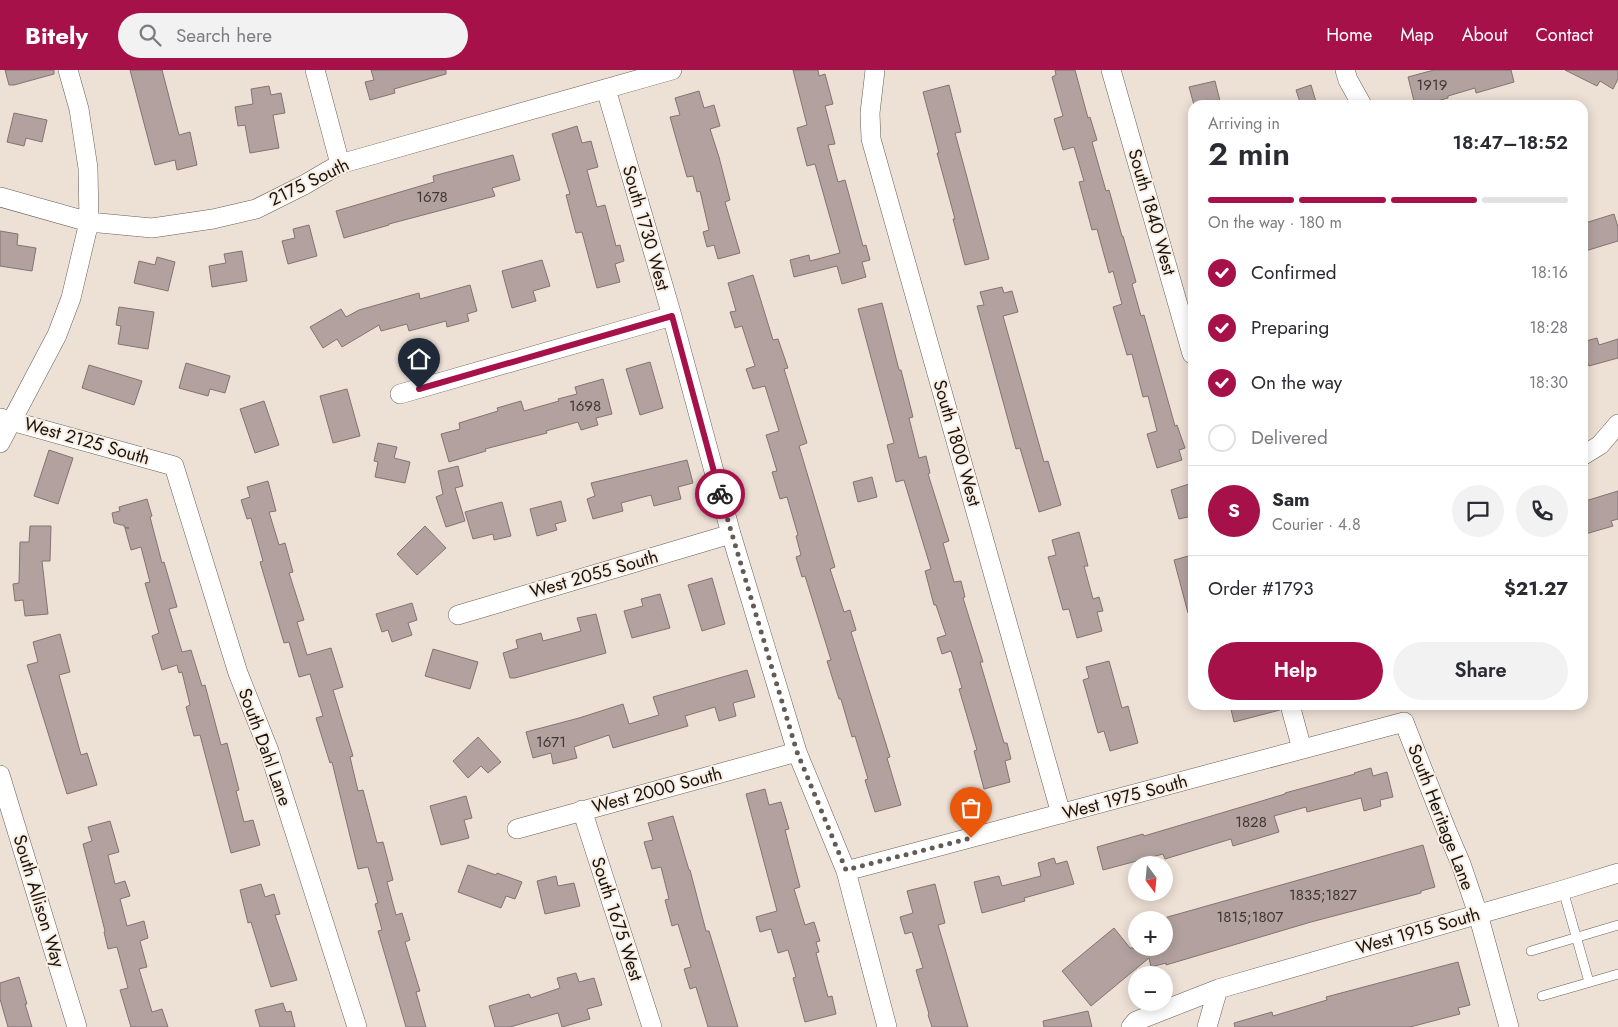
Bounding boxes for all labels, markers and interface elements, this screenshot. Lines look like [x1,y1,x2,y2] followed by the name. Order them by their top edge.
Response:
[118,13,468,58] search box
[25,18,88,53] text: Bitely
[136,21,164,49] icon: search
[176,22,272,49] text: Search here
[1326,22,1372,48] text: Home
[1400,22,1434,48] text: Map
[1462,22,1507,48] text: About
[1535,22,1593,48] text: Contact
[1417,74,1447,96] house number: 1919
[1208,112,1280,135] text: Arriving in
[1453,129,1568,156] text: 18:47–18:52
[1208,131,1290,177] text: 2 min
[1122,146,1183,279] street label: South 1840 West
[265,151,353,213] street label: 2175 South
[616,162,676,294] street label: South 1730 West
[416,186,448,208] house number: 1678
[1208,211,1342,234] text: On the way · 180 m
[1208,259,1236,287] icon: check
[1251,259,1337,286] text: Confirmed
[1531,261,1568,284] text: 18:16
[1208,314,1236,342] icon: check
[1251,314,1329,341] text: Preparing
[1529,316,1568,339] text: 18:28
[398,338,440,389] pin
[405,345,433,373] icon: home
[1208,369,1236,397] icon: check
[1251,369,1342,396] text: On the way
[1529,371,1568,394] text: 18:30
[927,377,988,510] street label: South 1800 West
[569,395,601,417] house number: 1698
[21,411,153,471] street label: West 2125 South
[1251,424,1328,451] text: Delivered
[695,469,745,519] courier
[706,480,734,508] icon: bike
[1452,485,1504,537] button: chat
[1516,485,1568,537] button: phone
[1272,486,1310,513] text: Sam
[1228,497,1240,524] text: S
[1272,513,1361,536] text: Courier · 4.8
[527,543,661,605] street label: West 2055 South
[1208,575,1314,602] text: Order #1793
[1504,575,1568,602] text: $21.27
[1208,642,1383,700] button: Help
[1393,642,1568,700] button: Share
[232,684,298,810] street label: South Dahl Lane
[536,731,566,753] house number: 1671
[1401,740,1481,894] street label: South Heritage Lane
[589,760,725,820] street label: West 2000 South
[1060,768,1190,826] street label: West 1975 South
[950,787,992,838] pin
[957,794,985,822] icon: bag
[1235,811,1267,833] house number: 1828
[6,831,72,971] street label: South Allison Way
[585,854,650,985] street label: South 1675 West
[1128,856,1172,901] north arrow
[1128,856,1173,1011] map controls
[1289,884,1357,906] house number: 1835;1827
[1353,901,1483,961] street label: West 1915 South
[1217,906,1284,928] house number: 1815;1807
[1128,911,1173,956] button: +
[1128,966,1173,1011] button: −

